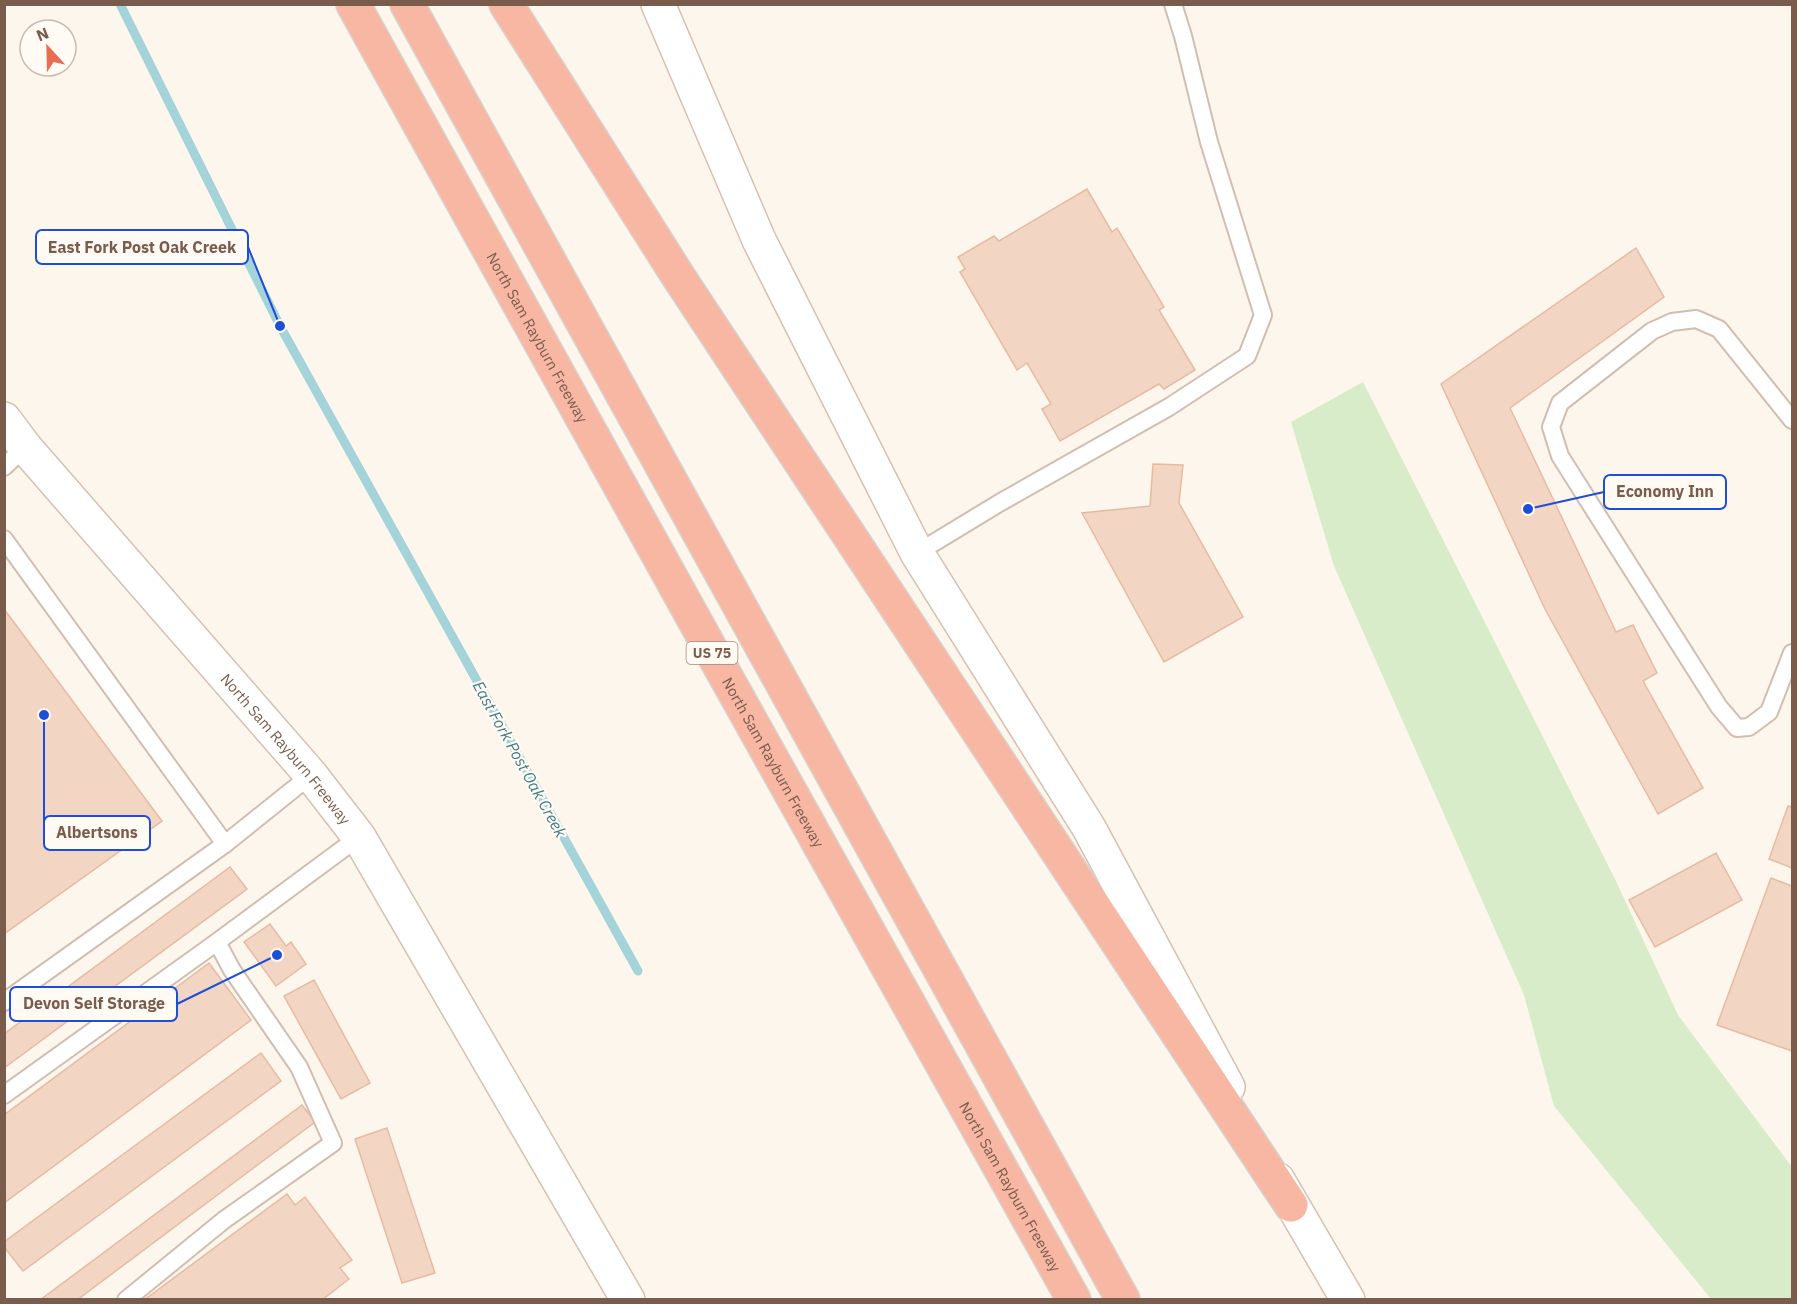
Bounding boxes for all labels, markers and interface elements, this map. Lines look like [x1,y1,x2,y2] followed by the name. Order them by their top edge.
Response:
[18,18,78,78] north arrow
[33,23,52,46] text: N
[36,230,248,264] callout: East Fork Post Oak Creek
[48,237,237,257] text: East Fork Post Oak Creek
[483,249,593,426] street label: North Sam Rayburn Freeway
[1604,475,1726,509] callout: Economy Inn
[1616,481,1714,501] text: Economy Inn
[686,642,738,664] road number: US 75
[217,669,355,828] street label: North Sam Rayburn Freeway
[719,674,829,851] street label: North Sam Rayburn Freeway
[469,677,572,841] water label: East Fork Post Oak Creek
[44,816,150,850] callout: Albertsons
[56,822,138,842] text: Albertsons
[10,987,177,1021] callout: Devon Self Storage
[23,993,165,1013] text: Devon Self Storage
[956,1098,1066,1275] street label: North Sam Rayburn Freeway

